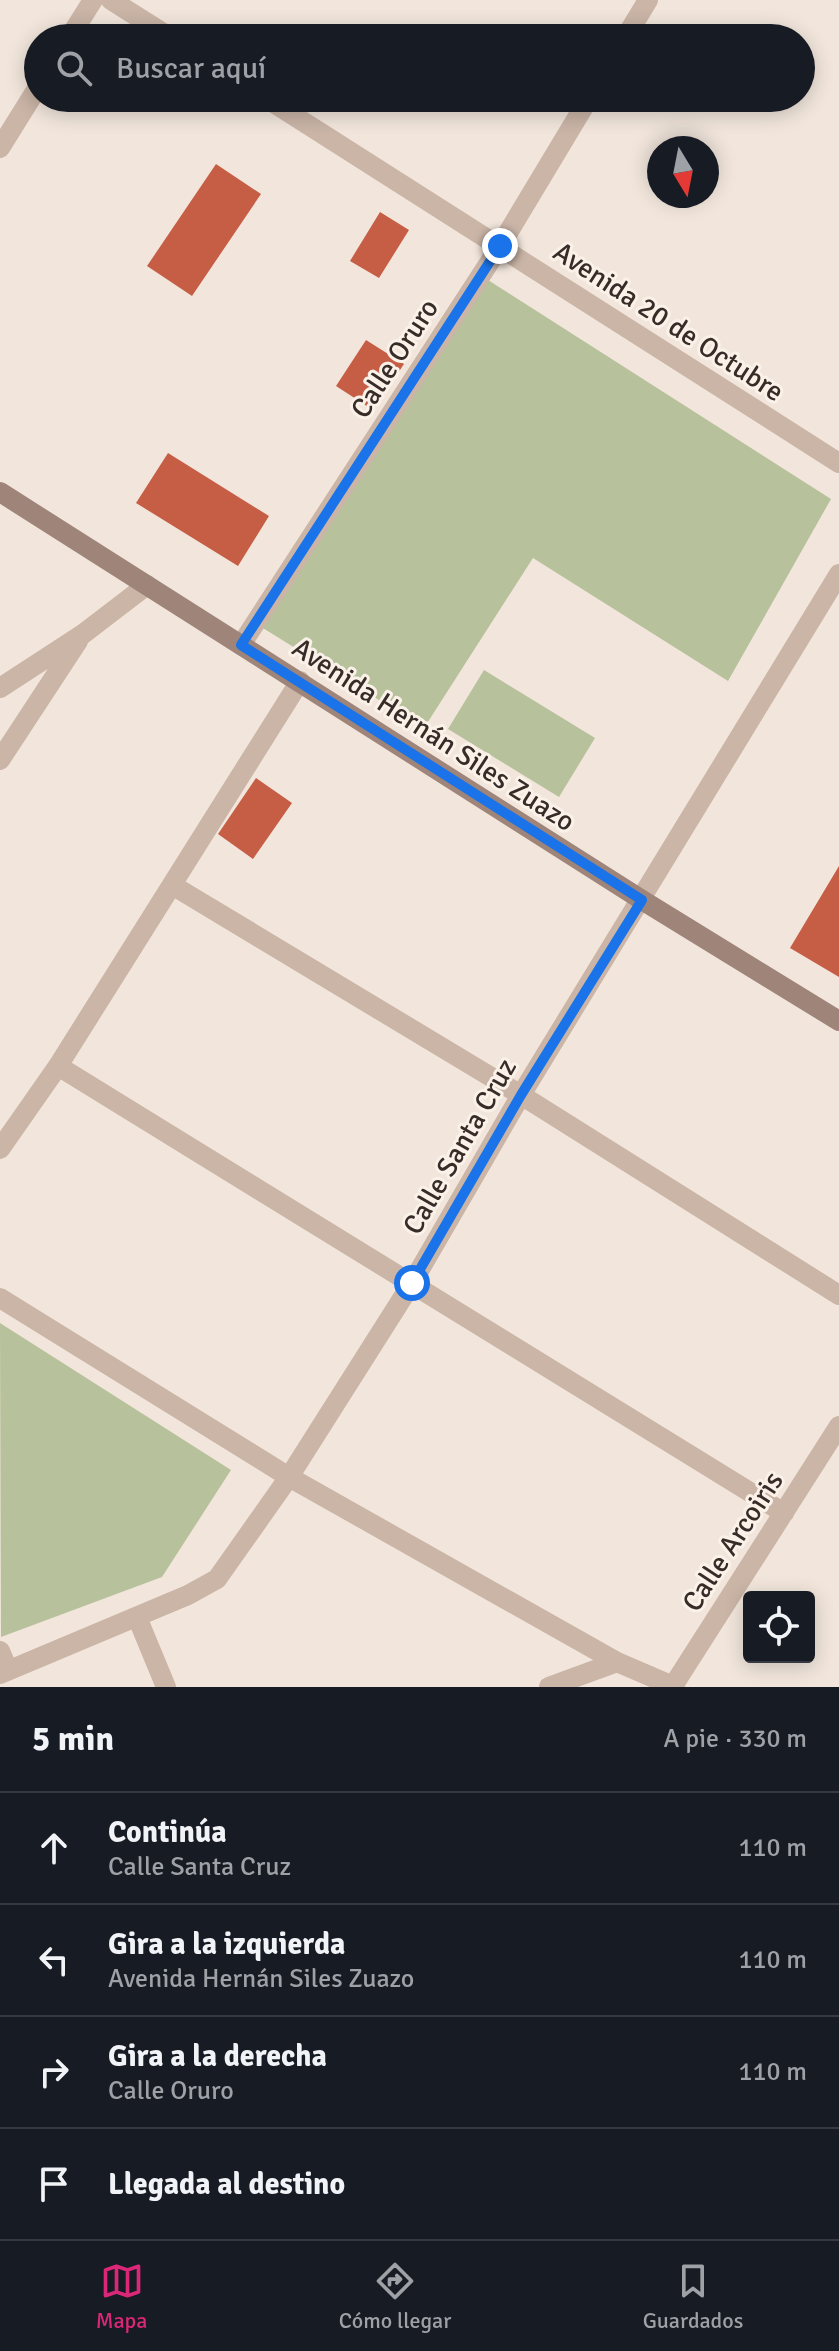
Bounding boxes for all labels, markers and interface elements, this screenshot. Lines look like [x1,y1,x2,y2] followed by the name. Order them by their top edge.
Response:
[24,24,815,112] search box
[52,46,96,90] icon: search
[116,50,266,87] text: Buscar aquí
[647,136,719,208] north arrow
[482,228,518,264] route end
[547,235,790,409] street label: Avenida 20 de Octubre
[344,293,446,425] street label: Calle Oruro
[286,631,581,839] street label: Avenida Hernán Siles Zuazo
[396,1053,524,1240] street label: Calle Santa Cruz
[394,1265,430,1301] route start
[675,1465,791,1618] street label: Calle Arcoiris
[743,1591,815,1663] map controls
[743,1591,815,1663] button: locate
[32,1718,114,1760] text: 5 min
[664,1723,807,1755] text: A pie · 330 m
[108,1814,227,1851] text: Continúa
[32,1826,76,1870] icon: ahead
[738,1832,807,1864] text: 110 m
[108,1851,291,1883] text: Calle Santa Cruz
[108,1926,345,1963] text: Gira a la izquierda
[32,1938,76,1982] icon: left
[738,1944,807,1976] text: 110 m
[108,1963,414,1995] text: Avenida Hernán Siles Zuazo
[108,2038,327,2075] text: Gira a la derecha
[32,2050,76,2094] icon: right
[738,2056,807,2088] text: 110 m
[108,2075,234,2107] text: Calle Oruro
[32,2162,76,2206] icon: arrive
[108,2166,345,2203] text: Llegada al destino
[96,2259,147,2334] tab: Mapa
[339,2259,451,2334] tab: Cómo llegar
[643,2259,743,2334] tab: Guardados

